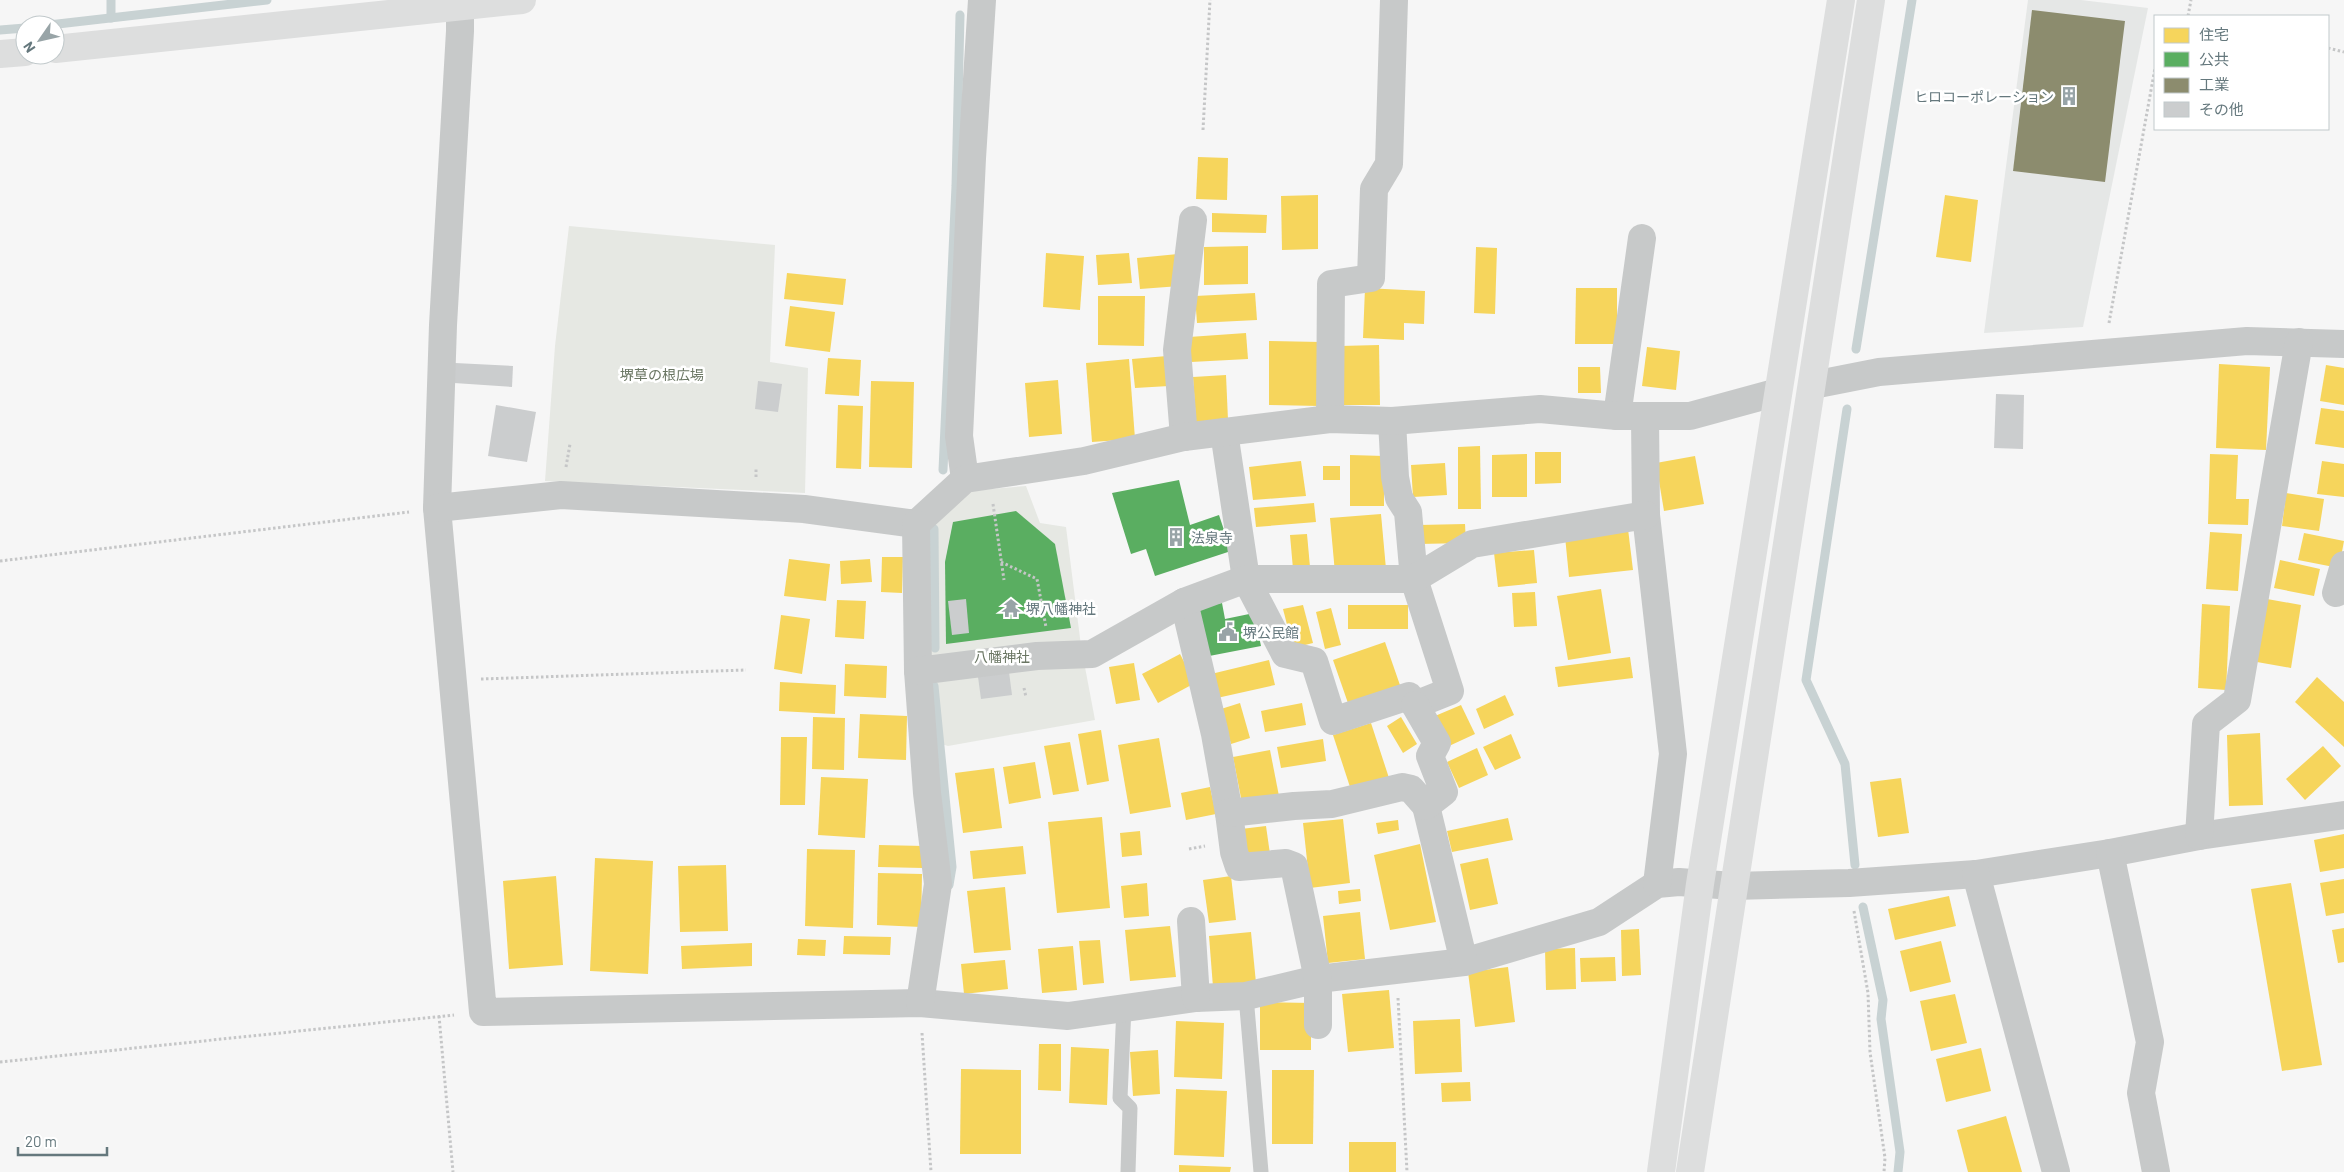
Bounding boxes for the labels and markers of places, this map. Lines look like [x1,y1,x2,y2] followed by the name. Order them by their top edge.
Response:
[2058,85,2080,107] building icon: ヒロコーポレーション
[1914,88,2054,105] place label: ヒロコーポレーション
[1165,526,1187,548] building icon: 法泉寺
[1191,529,1233,546] place label: 法泉寺
[1000,597,1022,619] temple icon: 堺八幡神社
[1026,600,1096,617] place label: 堺八幡神社
[1217,621,1239,643] public building icon: 堺公民館
[1243,624,1299,641] place label: 堺公民館

